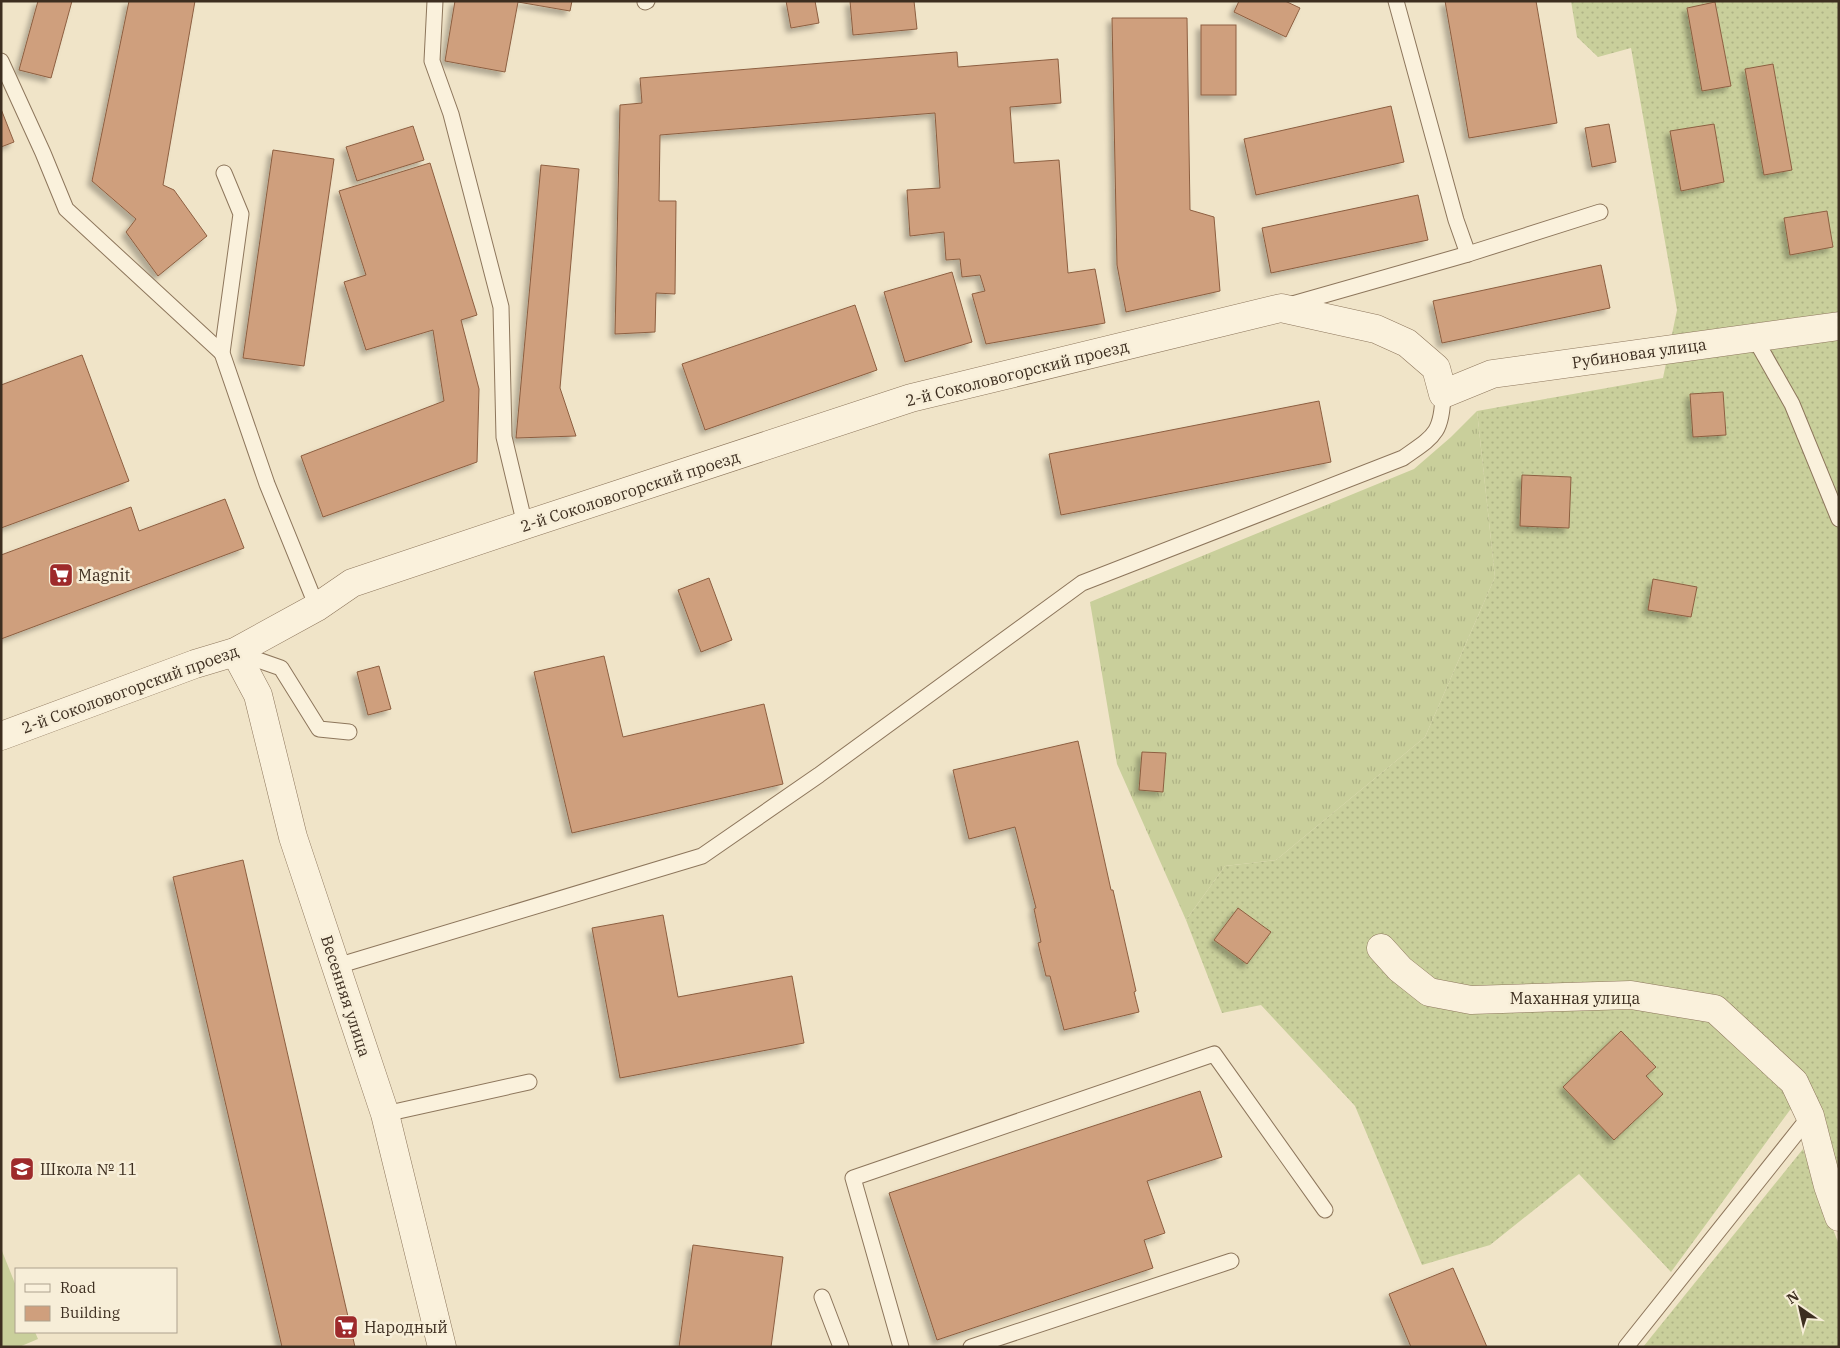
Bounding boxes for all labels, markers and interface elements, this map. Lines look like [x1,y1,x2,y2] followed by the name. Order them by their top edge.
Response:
[1570,334,1708,372] street label: Рубиновая улица
[903,336,1131,410] street label: 2-й Соколовогорский проезд
[518,446,742,536] street label: 2-й Соколовогорский проезд
[48,562,74,588] supermarket icon: Magnit
[78,565,131,585] place label: Magnit
[19,640,241,738] street label: 2-й Соколовогорский проезд
[317,933,375,1060] street label: Весенняя улица
[1510,988,1641,1008] street label: Маханная улица
[9,1156,35,1182] school or university icon: Школа № 11
[40,1159,137,1179] place label: Школа № 11
[15,1268,178,1333] legend
[60,1278,96,1297] text: Road
[1775,1283,1825,1333] north arrow
[1783,1287,1802,1308] text: N
[60,1303,120,1322] text: Building
[333,1314,359,1340] supermarket icon: Народный
[364,1317,448,1337] place label: Народный

